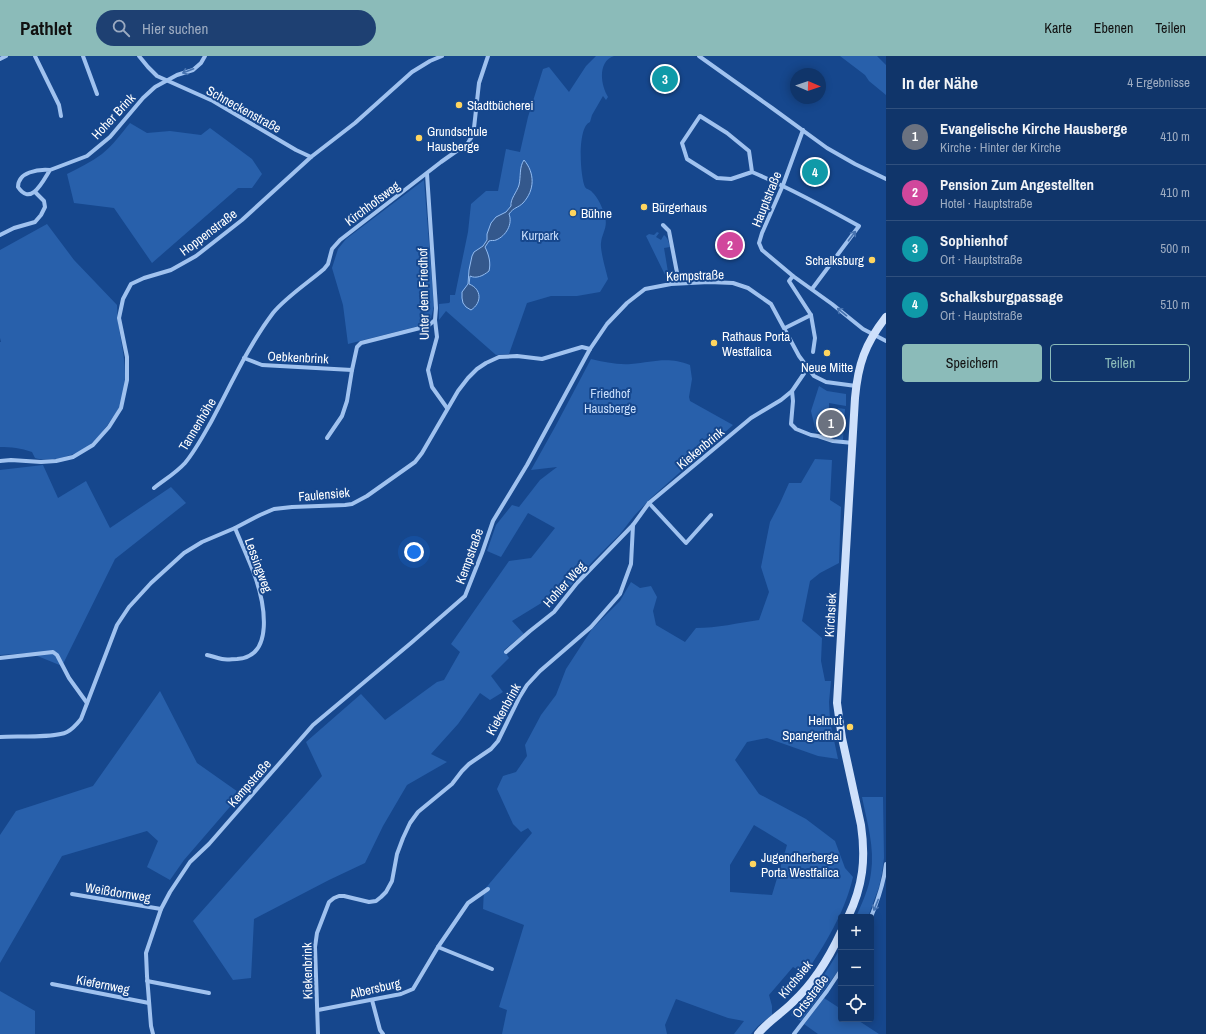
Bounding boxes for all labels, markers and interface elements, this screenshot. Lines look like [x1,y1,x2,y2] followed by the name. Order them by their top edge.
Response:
[96,10,376,46] search box
[20,15,72,41] text: Pathlet
[110,17,132,39] icon: search
[142,18,208,39] text: Hier suchen
[1044,19,1072,37] text: Karte
[1094,19,1133,37] text: Ebenen
[1155,19,1186,37] text: Teilen
[652,64,678,94] pin: 3
[182,68,194,76] one-way arrow
[790,68,826,104] north arrow
[902,71,978,94] text: In der Nähe
[1127,74,1190,91] text: 4 Ergebnisse
[203,82,284,137] street label: Schneckenstraße
[88,89,139,143] street label: Hoher Brink
[467,97,533,114] place label: Stadtbücherei
[454,100,464,110] marker: Stadtbücherei
[940,118,1127,139] text: Evangelische Kirche Hausberge
[427,123,488,155] place label: Grundschule Hausberge
[912,128,918,145] text: 1
[1160,128,1190,145] text: 410 m
[414,133,424,143] marker: Grundschule Hausberge
[940,139,1061,156] text: Kirche · Hinter der Kirche
[802,157,828,187] pin: 4
[748,169,785,230] street label: Hauptstraße
[940,174,1094,195] text: Pension Zum Angestellten
[341,177,403,230] street label: Kirchhofsweg
[912,184,918,201] text: 2
[1160,184,1190,201] text: 410 m
[940,195,1032,212] text: Hotel · Hauptstraße
[652,199,707,216] place label: Bürgerhaus
[639,202,649,212] marker: Bürgerhaus
[176,205,240,260] street label: Hoppenstraße
[581,205,612,222] place label: Bühne
[568,208,578,218] marker: Bühne
[521,227,559,244] park label: Kurpark
[717,230,743,260] pin: 2
[848,230,856,241] one-way arrow
[940,230,1008,251] text: Sophienhof
[912,240,918,257] text: 3
[1160,240,1190,257] text: 500 m
[414,248,433,340] street label: Unter dem Friedhof
[940,251,1022,268] text: Ort · Hauptstraße
[805,252,864,269] place label: Schalksburg
[867,255,877,265] marker: Schalksburg
[666,266,724,285] street label: Kempstraße
[940,286,1063,307] text: Schalksburgpassage
[912,296,918,313] text: 4
[1160,296,1190,313] text: 510 m
[940,307,1022,324] text: Ort · Hauptstraße
[836,308,847,317] one-way arrow
[722,328,790,360] place label: Rathaus Porta Westfalica
[709,338,719,348] marker: Rathaus Porta Westfalica
[902,344,1042,382] button: Speichern
[1050,344,1190,382] button: Teilen
[267,347,330,368] street label: Oebkenbrink
[822,348,832,358] marker: Neue Mitte
[801,359,853,376] place label: Neue Mitte
[584,385,636,417] park label: Friedhof Hausberge
[175,395,220,454] street label: Tannenhöhe
[818,408,844,438] pin: 1
[673,423,728,473] street label: Kiekenbrink
[298,484,351,505] street label: Faulensiek
[452,526,487,586] street label: Kempstraße
[241,536,276,595] street label: Lessingweg
[404,542,424,562] your location
[539,558,589,611] street label: Hohler Weg
[821,592,840,638] street label: Kirchsiek
[482,680,525,738] street label: Kiekenbrink
[782,712,842,744] place label: Helmut Spangenthal
[845,722,855,732] marker: Helmut Spangenthal
[224,756,275,811] street label: Kempstraße
[761,849,839,881] place label: Jugendherberge Porta Westfalica
[748,859,758,869] marker: Jugendherberge Porta Westfalica
[84,879,152,906] street label: Weißdornweg
[872,898,880,910] one-way arrow
[838,914,874,1022] map controls
[838,914,874,950] button: +
[298,942,316,1000] street label: Kiekenbrink
[838,950,874,986] button: −
[775,956,817,1002] street label: Kirchsiek
[75,971,131,998] street label: Kiefernweg
[788,971,832,1022] street label: Ortsstraße
[347,974,402,1003] street label: Albersburg
[838,986,874,1022] button: locate

